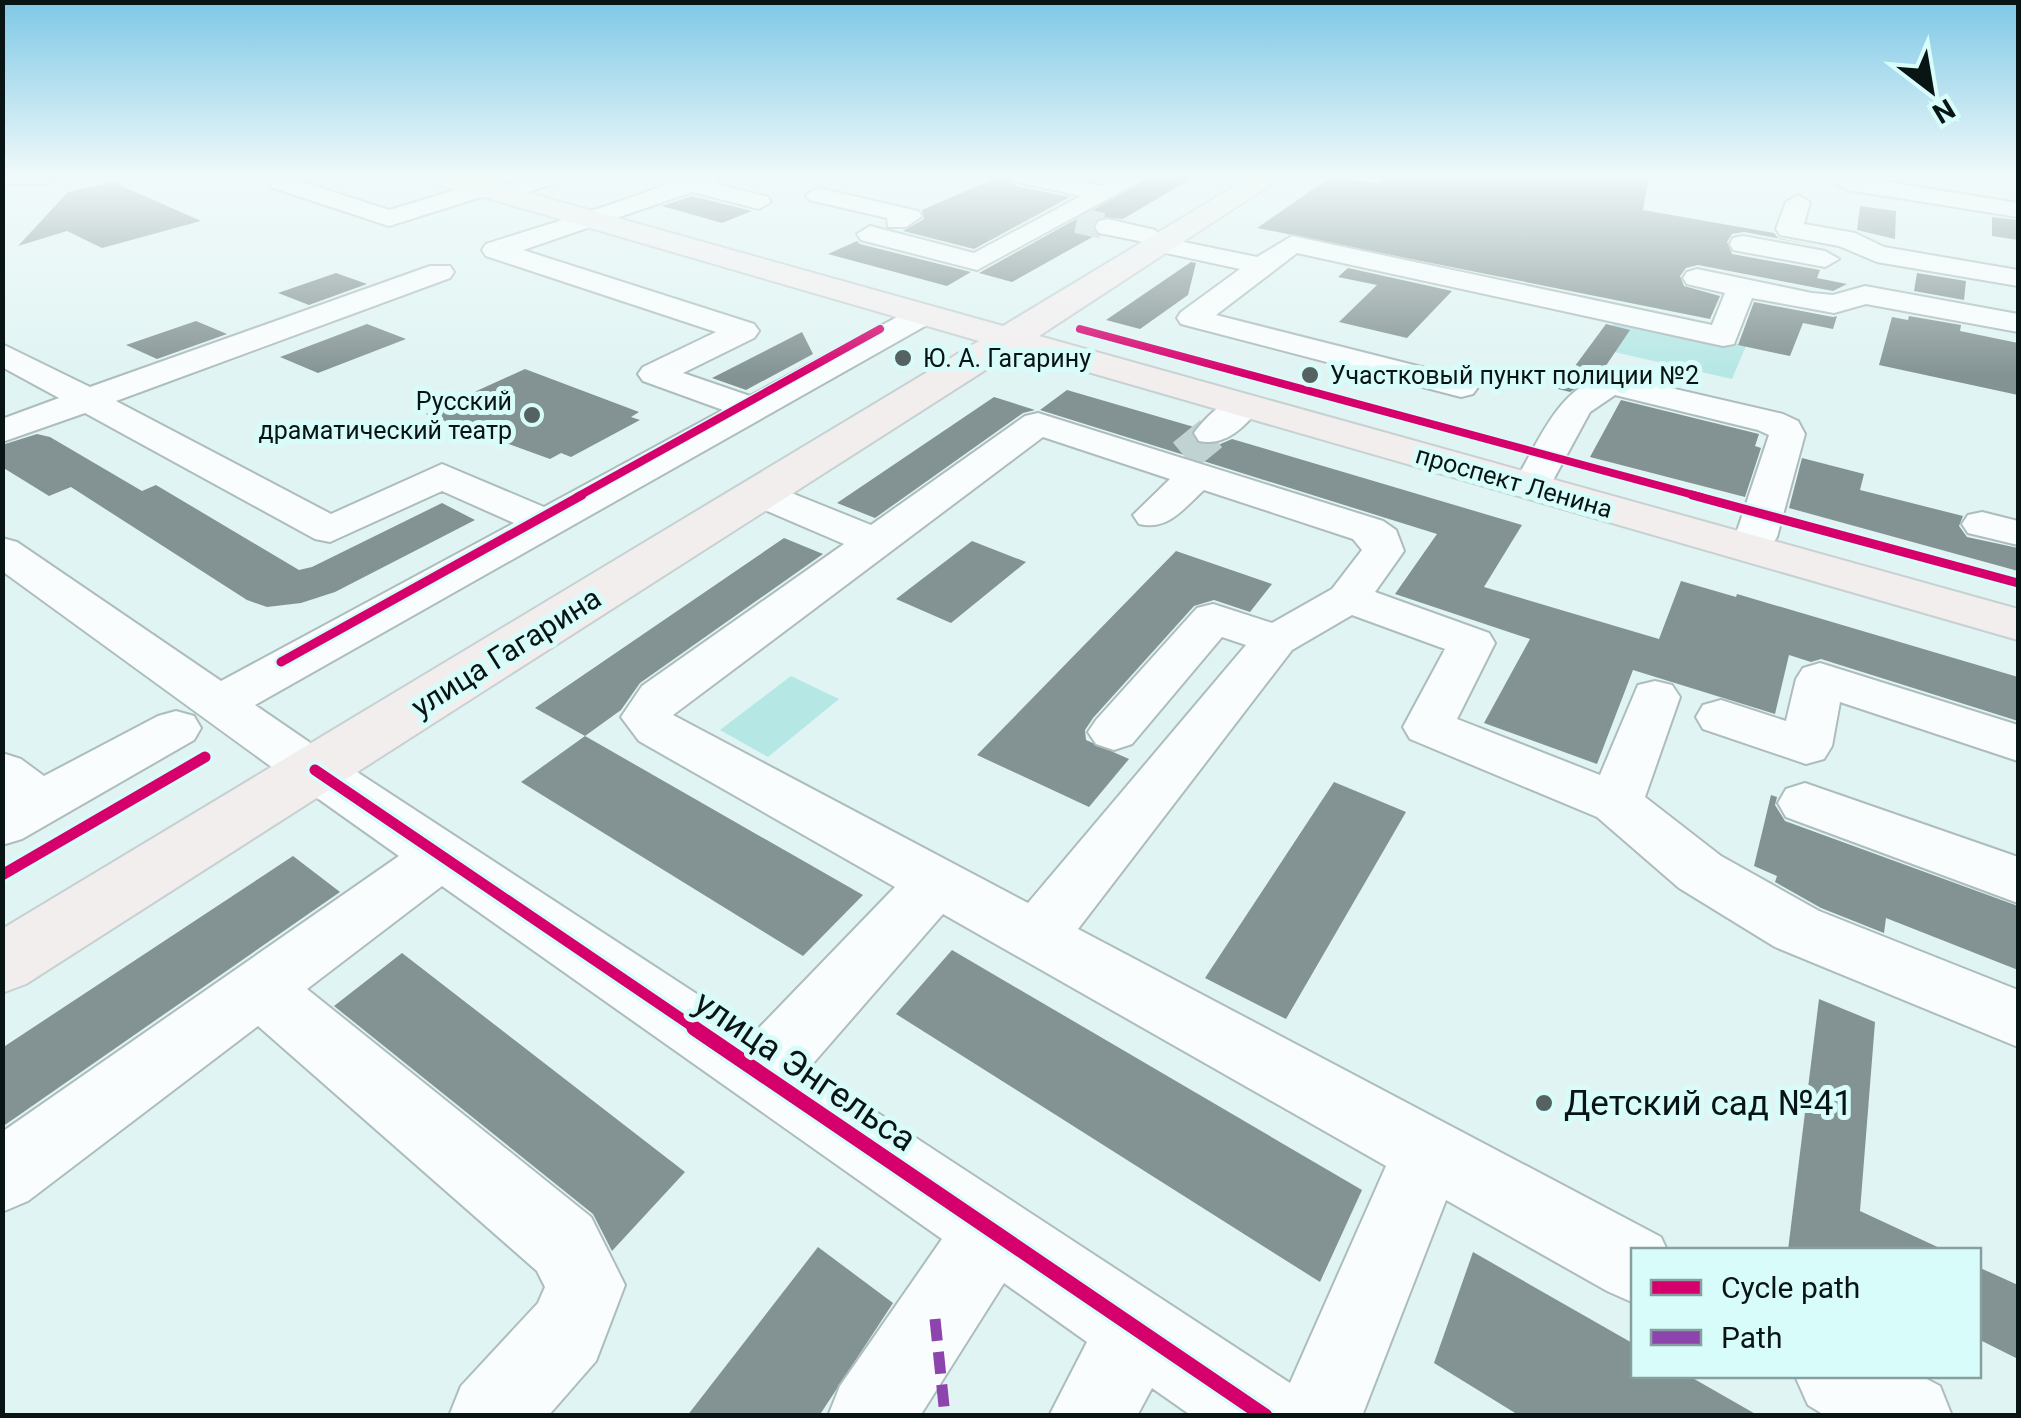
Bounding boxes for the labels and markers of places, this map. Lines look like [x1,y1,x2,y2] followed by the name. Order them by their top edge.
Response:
[923,344,1091,373] place label: Ю. А. Гагарину
[892,347,914,369] marker: Ю. А. Гагарину
[1330,361,1699,390] place label: Участковый пункт полиции №2
[1299,364,1321,386] marker: Участковый пункт полиции №2
[259,387,512,445] place label: Русский драматический театр
[521,404,543,426] marker: Русский драматический театр
[1564,1083,1853,1124] place label: Детский сад №41
[1533,1092,1555,1114] marker: Детский сад №41

